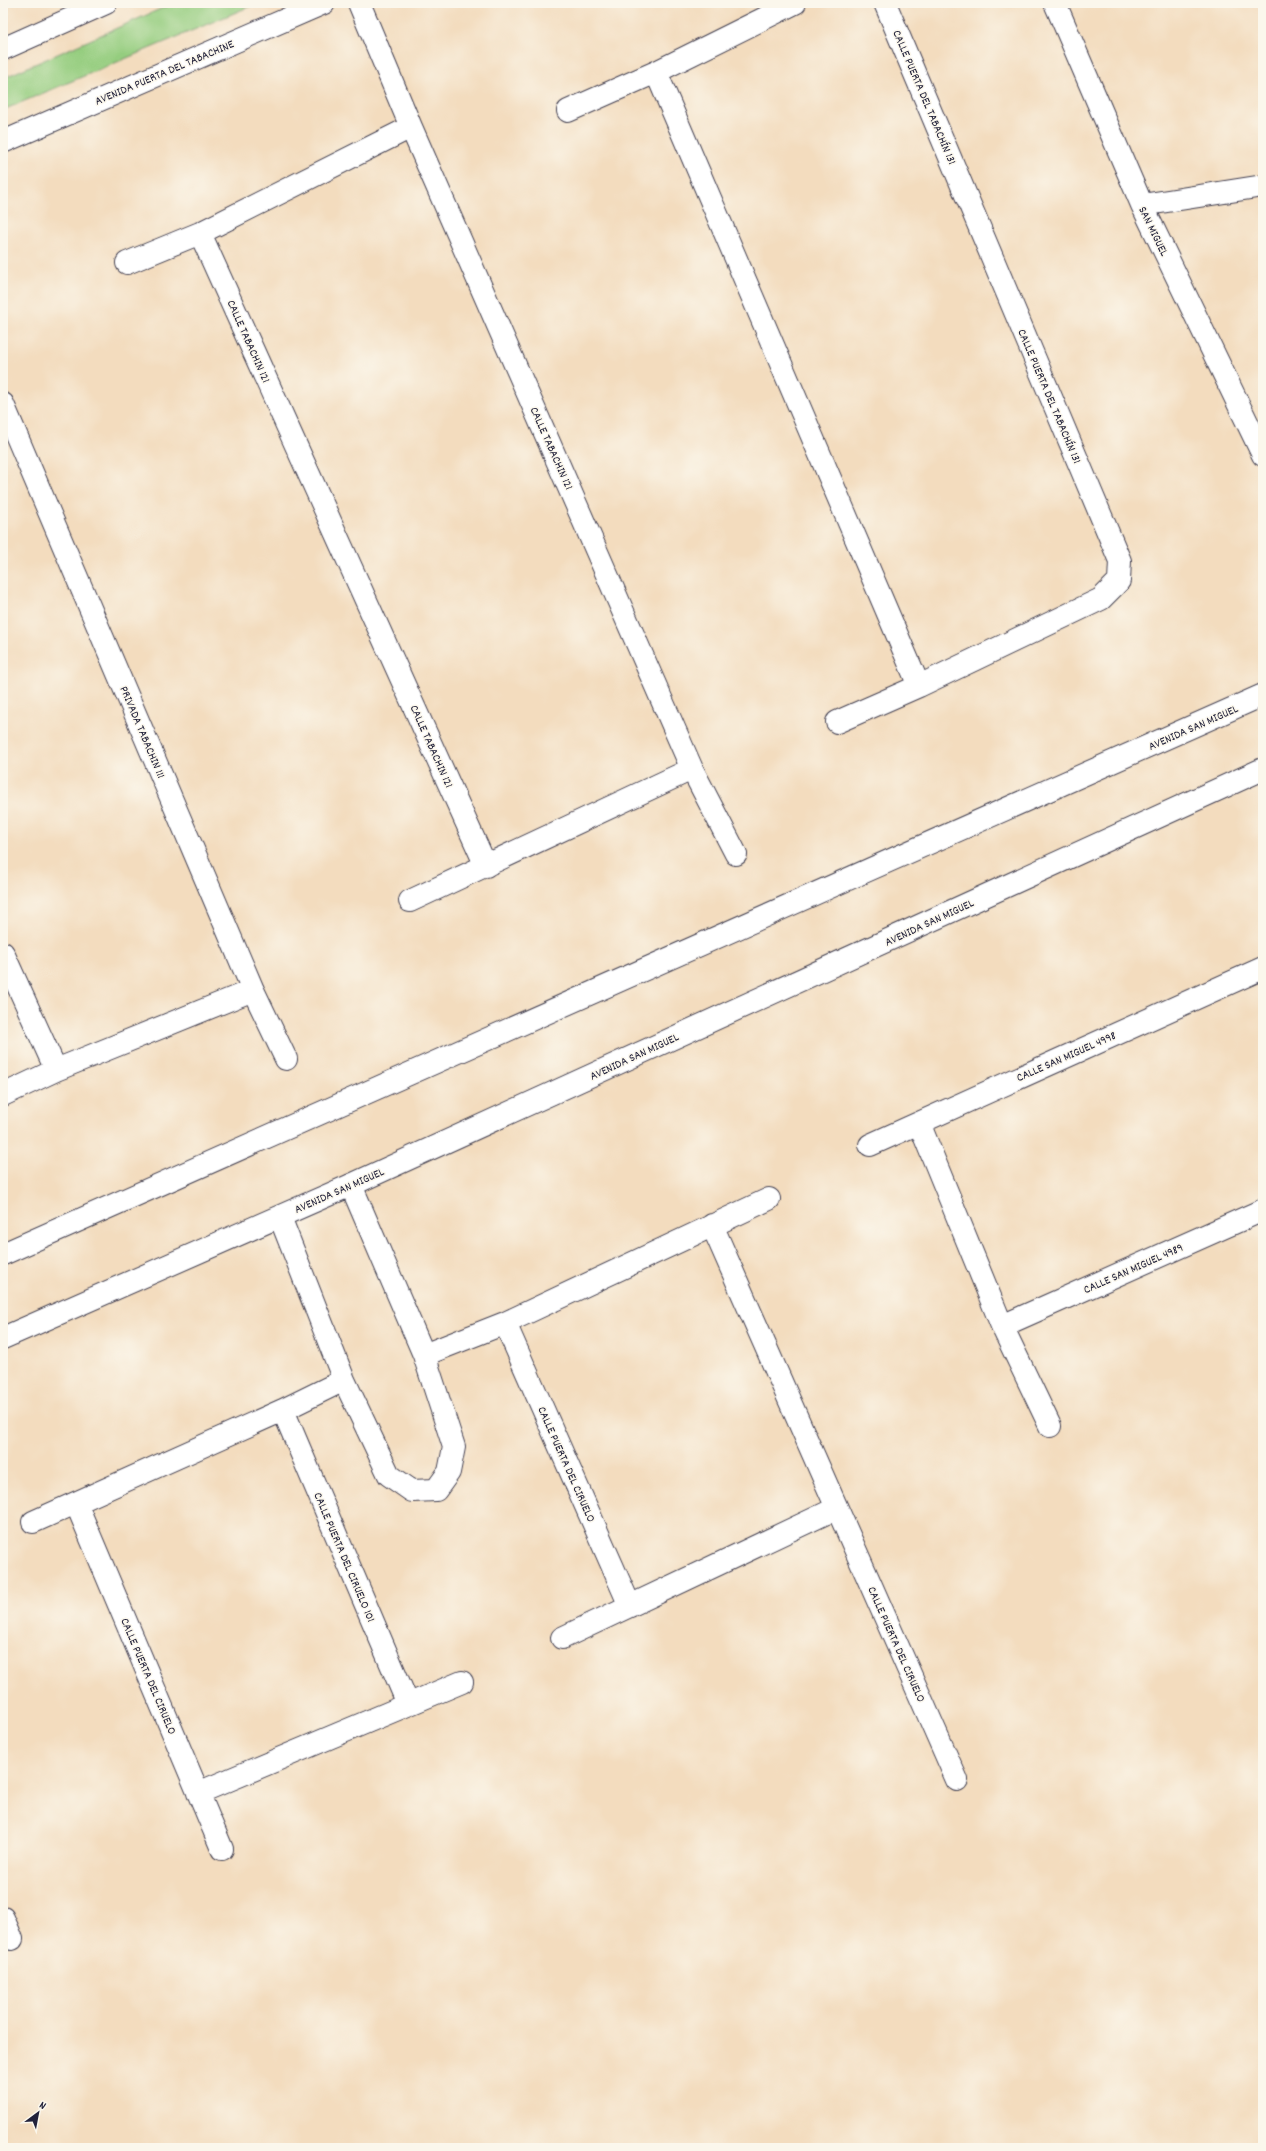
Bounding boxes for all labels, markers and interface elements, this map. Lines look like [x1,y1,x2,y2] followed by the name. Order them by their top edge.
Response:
[888,28,960,168] street label: CALLE PUERTA DEL TABACHÍN 131
[92,36,237,110] street label: AVENIDA PUERTA DEL TABACHINE
[1133,204,1172,259] street label: SAN MIGUEL
[222,297,274,386] street label: CALLE TABACHIN 121
[1013,327,1085,467] street label: CALLE PUERTA DEL TABACHÍN 131
[525,404,577,493] street label: CALLE TABACHIN 121
[114,684,169,781] street label: PRIVADA TABACHIN 111
[1146,701,1241,756] street label: AVENIDA SAN MIGUEL
[405,702,457,791] street label: CALLE TABACHIN 121
[882,895,977,951] street label: AVENIDA SAN MIGUEL
[1014,1028,1119,1087] street label: CALLE SAN MIGUEL 4998
[587,1029,682,1085] street label: AVENIDA SAN MIGUEL
[292,1164,387,1219] street label: AVENIDA SAN MIGUEL
[1081,1240,1186,1299] street label: CALLE SAN MIGUEL 4989
[532,1404,599,1525] street label: CALLE PUERTA DEL CIRUELO
[309,1490,379,1625] street label: CALLE PUERTA DEL CIRUELO 101
[862,1584,929,1705] street label: CALLE PUERTA DEL CIRUELO
[115,1616,180,1738] street label: CALLE PUERTA DEL CIRUELO
[18,2093,58,2133] north arrow
[36,2098,49,2115] text: N

